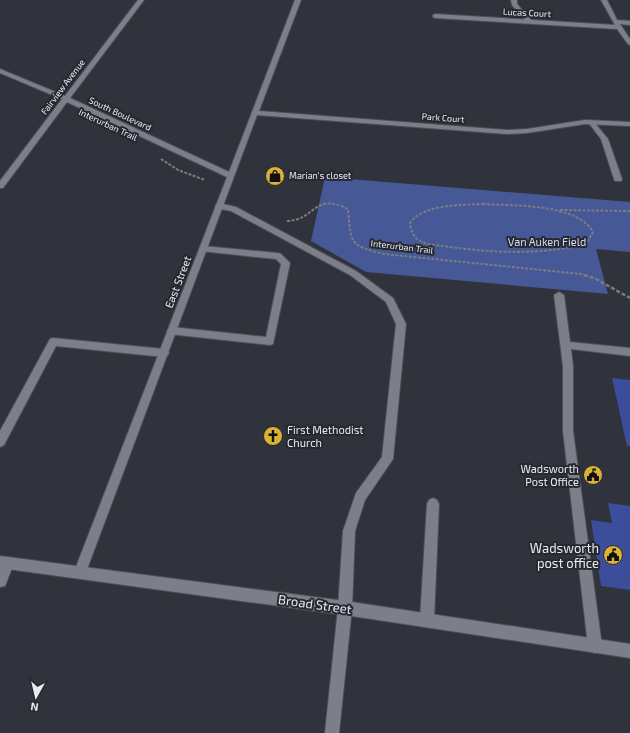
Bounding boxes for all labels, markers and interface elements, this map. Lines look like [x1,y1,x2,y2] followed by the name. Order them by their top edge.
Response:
[503,6,552,19] street label: Lucas Court
[38,57,87,117] street label: Fairview Avenue
[87,94,153,133] street label: South Boulevard
[77,106,139,143] street label: Interurban Trail
[421,111,465,125] street label: Park Court
[264,165,286,187] shop icon: Marian's closet
[289,170,352,181] place label: Marian's closet
[508,235,586,248] park label: Van Auken Field
[370,237,434,256] street label: Interurban Trail
[162,254,193,310] street label: East Street
[287,423,364,449] place label: First Methodist Church
[262,425,284,447] church icon: First Methodist Church
[521,462,579,488] place label: Wadsworth Post Office
[582,464,604,486] public building icon: Wadsworth Post Office
[530,540,599,571] place label: Wadsworth post office
[602,544,624,566] public building icon: Wadsworth post office
[277,591,353,617] street label: Broad Street
[16,677,56,717] north arrow
[30,700,39,714] text: N

